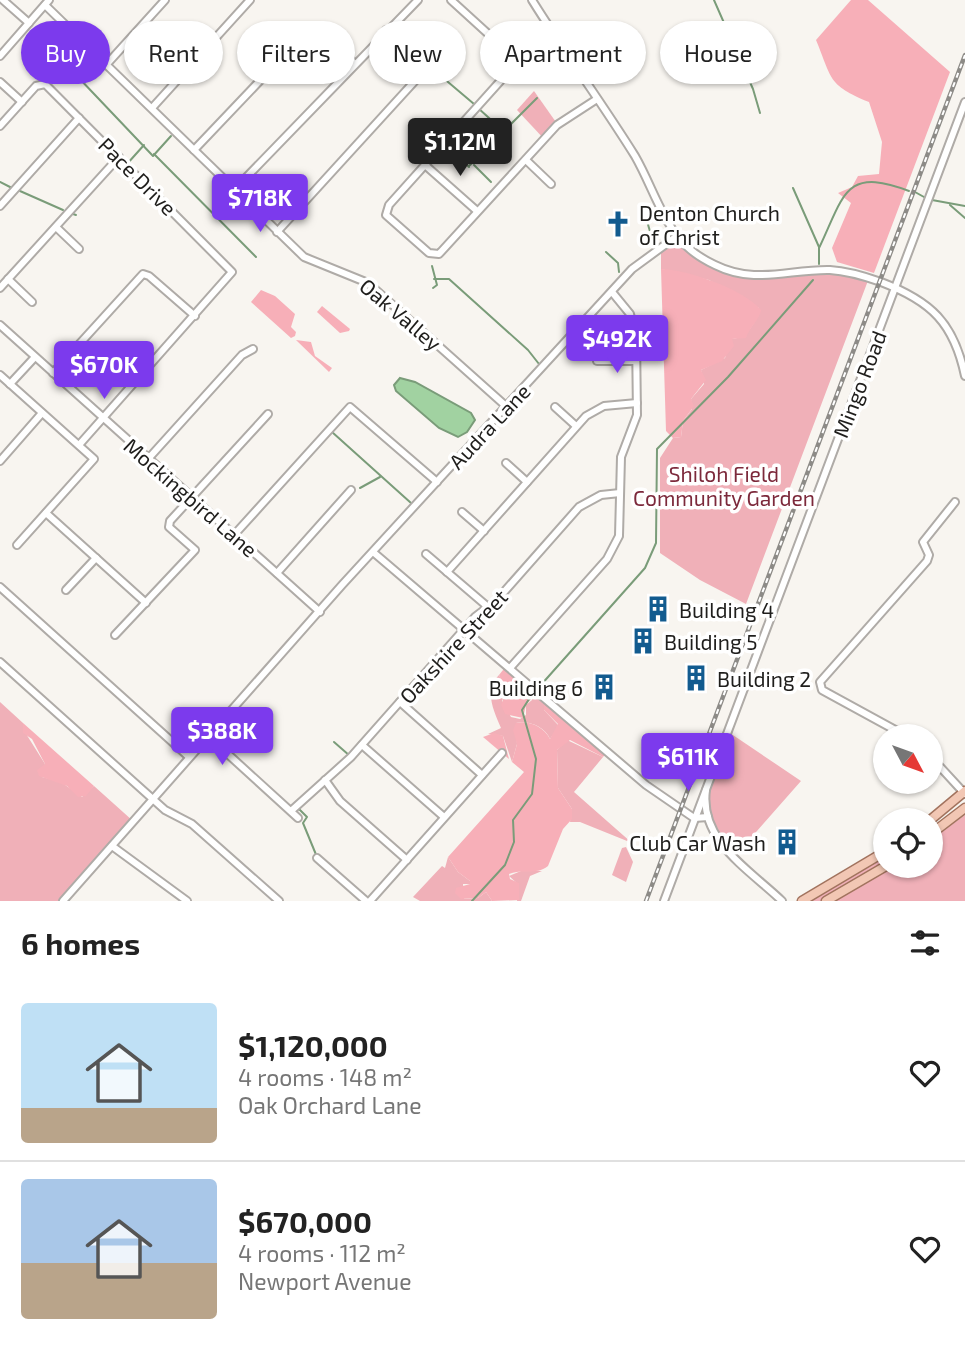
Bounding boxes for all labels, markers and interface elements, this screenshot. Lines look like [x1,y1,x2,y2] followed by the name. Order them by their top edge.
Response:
[21,21,110,84] chip: Buy
[124,21,223,84] chip: Rent
[237,21,355,84] chip: Filters
[369,21,466,84] chip: New
[480,21,646,84] chip: Apartment
[660,21,777,84] chip: House
[403,118,517,178] pin: $1.12M
[424,127,496,155] text: $1.12M
[94,132,182,220] street label: Pace Drive
[211,174,309,234] pin: $718K
[228,183,292,211] text: $718K
[639,200,780,249] place label: Denton Church of Christ
[603,209,633,239] church icon: Denton Church of Christ
[355,273,447,355] street label: Oak Valley
[568,316,666,375] pin: $492K
[582,324,652,352] text: $492K
[827,327,891,441] street label: Mingo Road
[55,342,153,401] pin: $670K
[70,350,138,378] text: $670K
[443,378,535,474] street label: Audra Lane
[119,432,263,562] street label: Mockingbird Lane
[633,461,815,510] park label: Shiloh Field Community Garden
[394,584,512,708] street label: Oakshire Street
[643,594,673,624] building icon: Building 4
[679,597,774,622] place label: Building 4
[628,626,658,656] building icon: Building 5
[664,629,758,654] place label: Building 5
[681,663,711,693] building icon: Building 2
[717,666,811,691] place label: Building 2
[589,672,619,702] building icon: Building 6
[489,675,583,700] place label: Building 6
[173,708,271,767] pin: $388K
[187,716,257,744] text: $388K
[873,724,943,794] north arrow
[873,724,943,878] map controls
[639,734,737,793] pin: $611K
[657,742,719,770] text: $611K
[873,808,943,878] button: locate
[772,827,802,857] building icon: Club Car Wash
[629,830,766,855] place label: Club Car Wash
[906,924,944,962] icon: filters
[21,925,140,961] text: 6 homes
[238,1027,388,1063] text: $1,120,000
[77,1031,161,1115] icon: home
[906,1054,944,1092] icon: heart
[238,1063,412,1091] text: 4 rooms · 148 m²
[238,1091,422,1119] text: Oak Orchard Lane
[238,1203,372,1239] text: $670,000
[77,1207,161,1291] icon: home
[906,1230,944,1268] icon: heart
[238,1239,406,1267] text: 4 rooms · 112 m²
[238,1267,412,1295] text: Newport Avenue

